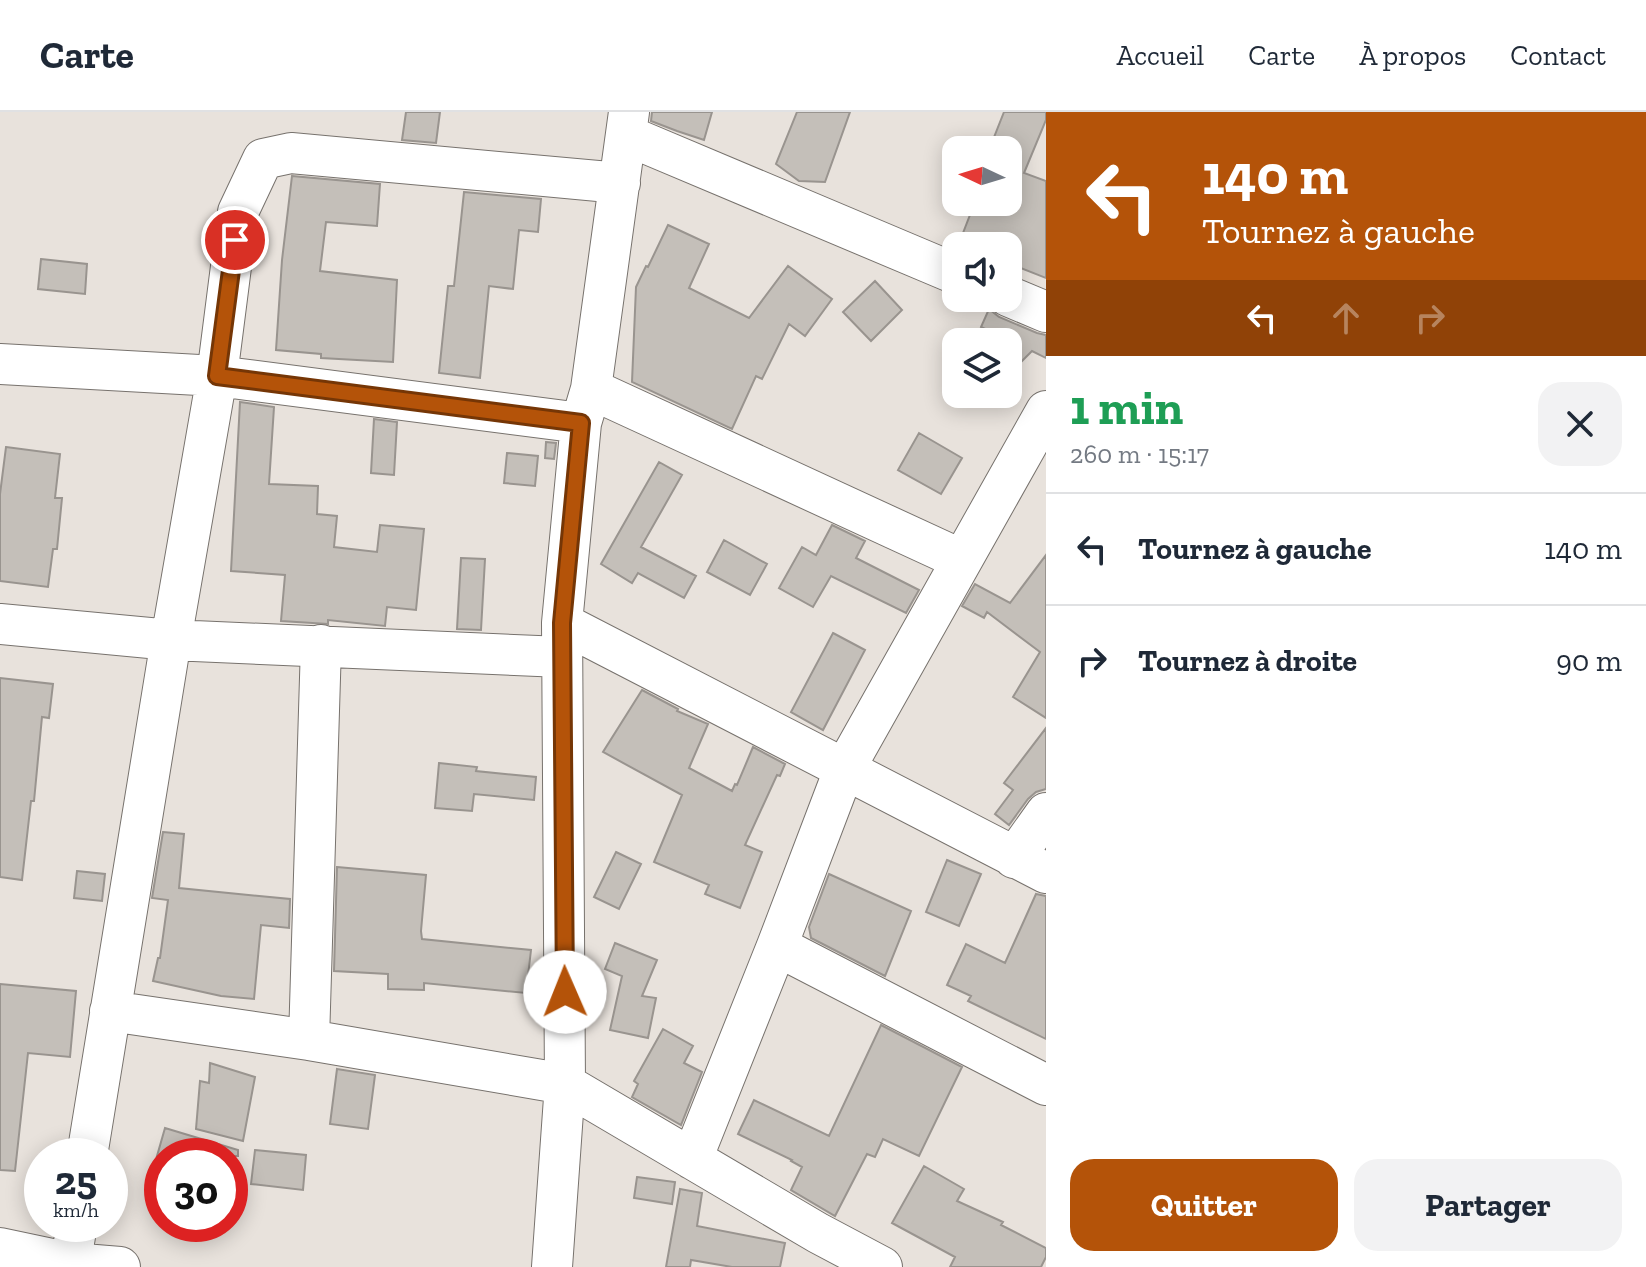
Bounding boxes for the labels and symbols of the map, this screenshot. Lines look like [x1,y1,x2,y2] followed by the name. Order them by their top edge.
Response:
[942,136,1022,216] north arrow
[201,206,269,274] pin
[523,950,607,1034] position arrow
[144,1138,248,1242] speed limit sign: 30

